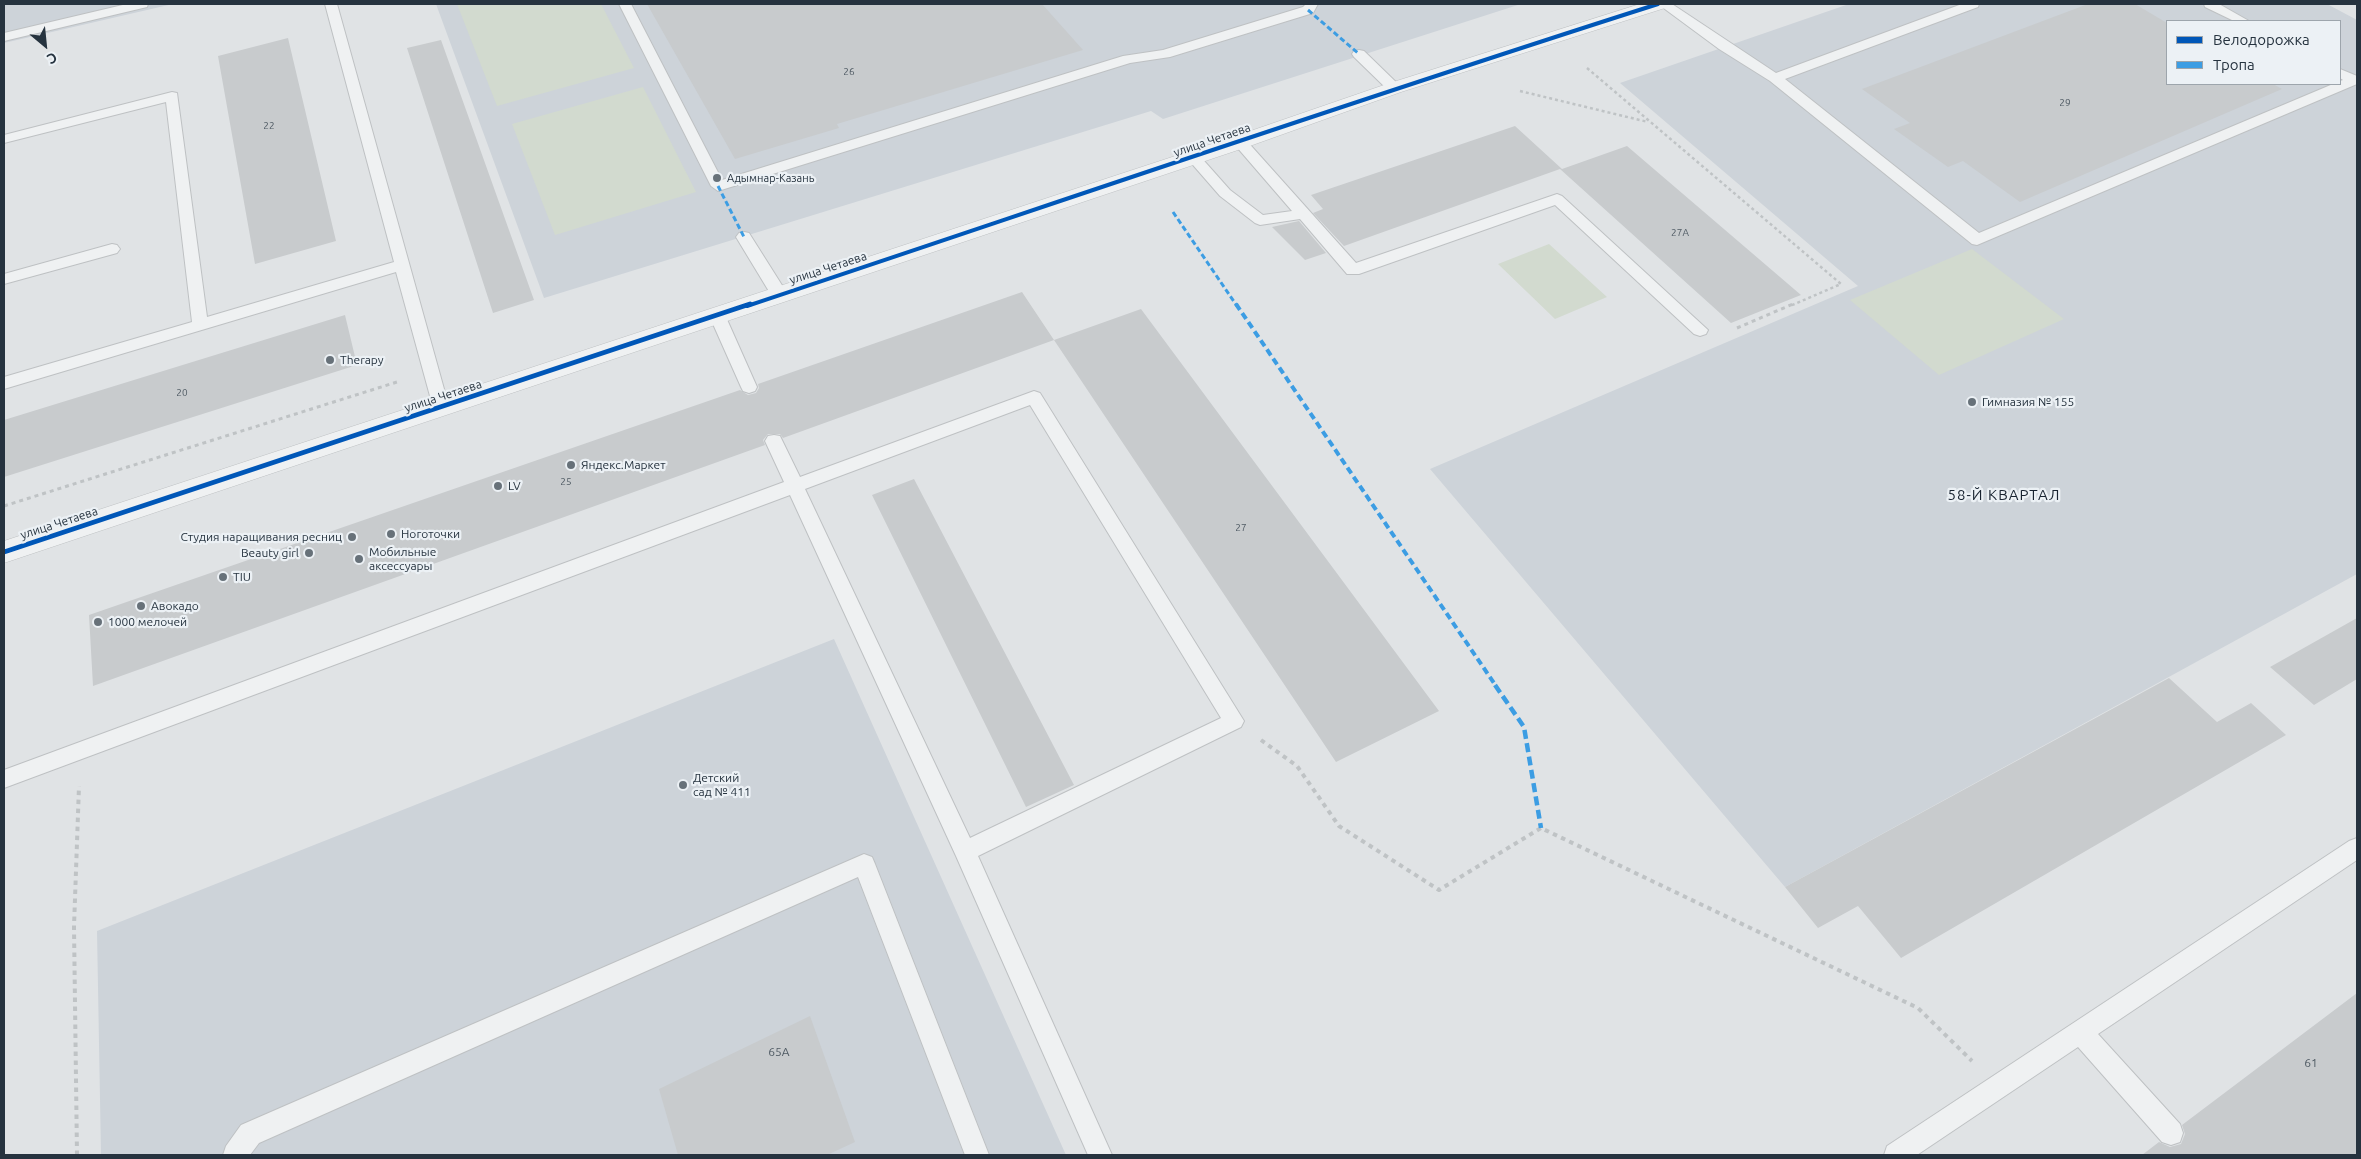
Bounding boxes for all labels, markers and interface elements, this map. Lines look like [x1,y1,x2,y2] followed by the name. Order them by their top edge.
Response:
[20,20,70,70] north arrow
[2166,20,2341,85] legend
[2213,31,2310,48] text: Велодорожка
[44,49,60,67] text: С
[2213,56,2255,73] text: Тропа
[843,66,855,78] house number: 26
[2059,97,2071,109] house number: 29
[263,120,275,132] house number: 22
[1172,120,1252,160] street label: улица Четаева
[727,171,814,185] place label: Адымнар-Казань
[711,172,723,184] marker: Адымнар-Казань
[1671,227,1689,239] house number: 27А
[787,249,869,287] street label: улица Четаева
[340,353,384,367] place label: Therapy
[324,354,336,366] marker: Therapy
[402,377,484,415] street label: улица Четаева
[176,387,188,399] house number: 20
[1982,395,2074,409] place label: Гимназия № 155
[1966,396,1978,408] marker: Гимназия № 155
[581,458,666,472] place label: Яндекс.Маркет
[565,459,577,471] marker: Яндекс.Маркет
[560,476,572,488] house number: 25
[508,479,521,493] place label: LV
[492,480,504,492] marker: LV
[1946,486,2062,504] district label: 58-Й КВАРТАЛ
[18,504,100,542] street label: улица Четаева
[1235,522,1247,534] house number: 27
[401,527,460,541] place label: Ноготочки
[385,528,397,540] marker: Ноготочки
[181,530,342,544] place label: Студия наращивания ресниц
[346,531,358,543] marker: Студия наращивания ресниц
[369,545,436,573] place label: Мобильные аксессуары
[241,546,299,560] place label: Beauty girl
[303,547,315,559] marker: Beauty girl
[353,553,365,565] marker: Мобильные аксессуары
[233,570,251,584] place label: TIU
[217,571,229,583] marker: TIU
[151,599,199,613] place label: Авокадо
[135,600,147,612] marker: Авокадо
[108,615,187,629] place label: 1000 мелочей
[92,616,104,628] marker: 1000 мелочей
[693,771,751,799] place label: Детский сад № 411
[677,779,689,791] marker: Детский сад № 411
[768,1045,790,1059] house number: 65А
[2304,1056,2318,1070] house number: 61

